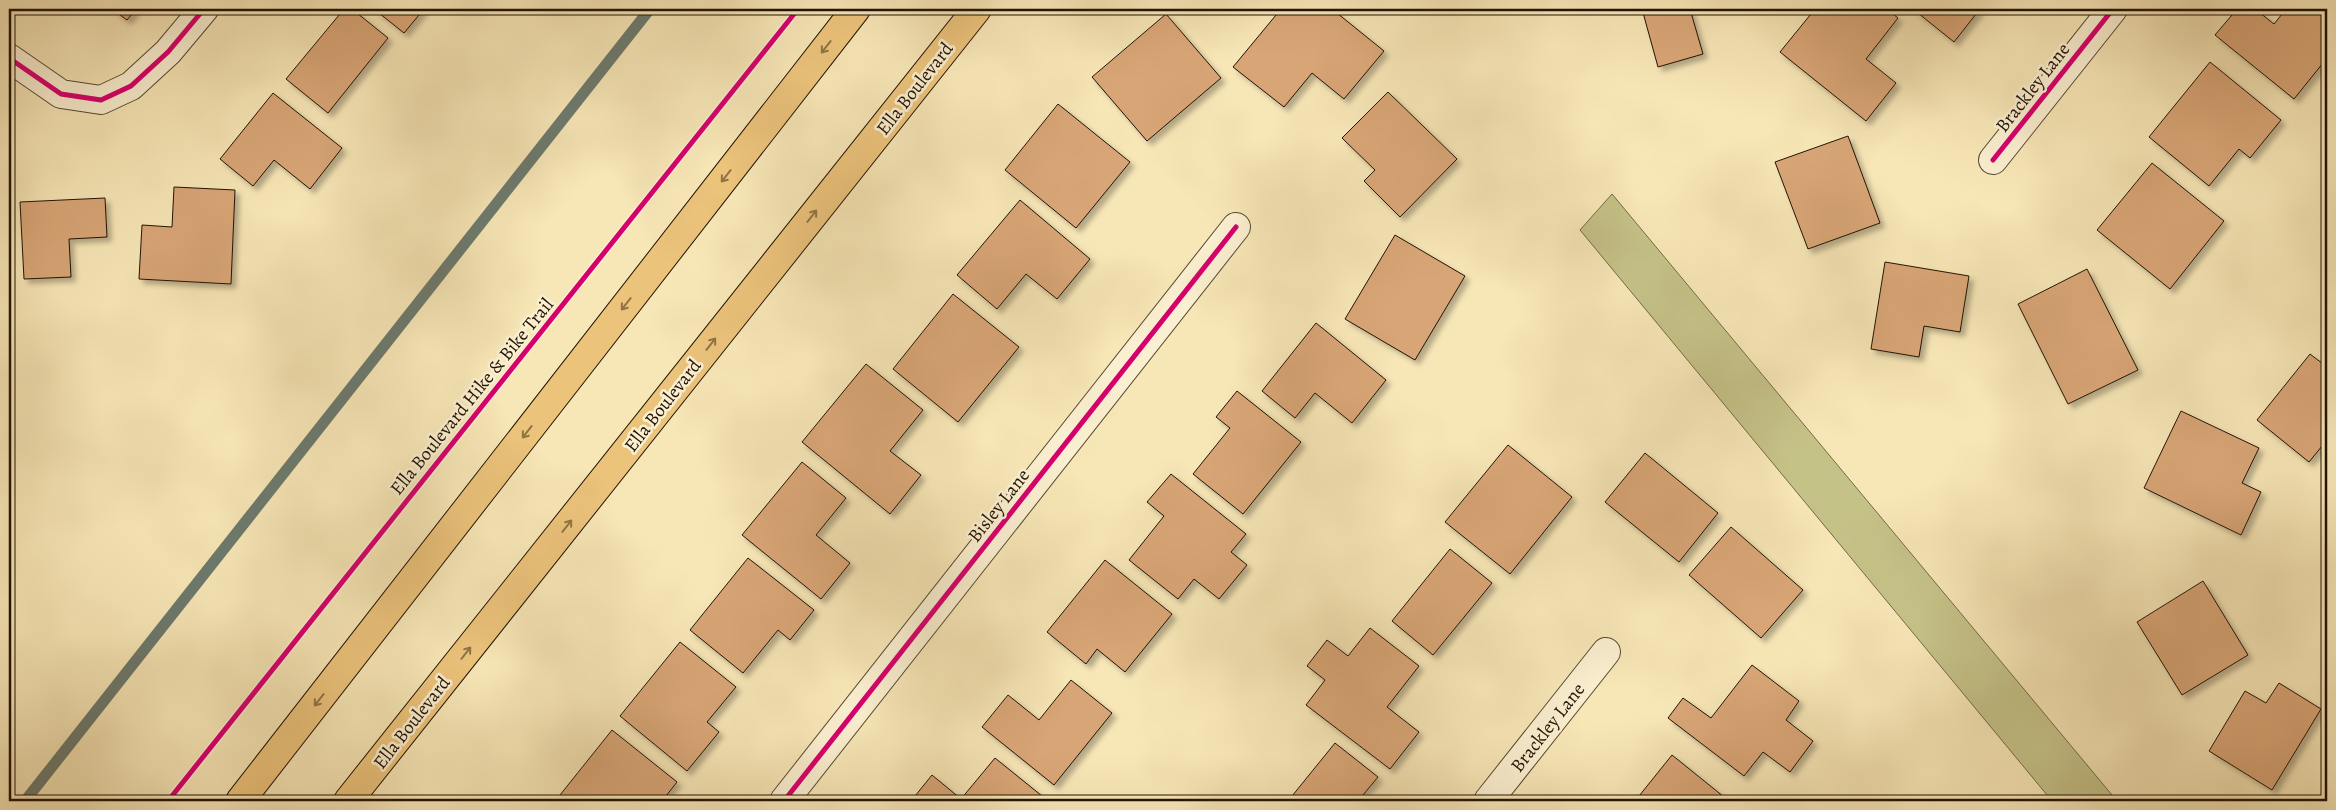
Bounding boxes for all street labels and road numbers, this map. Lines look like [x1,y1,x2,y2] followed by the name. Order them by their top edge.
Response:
[870,36,960,141] street label: Ella Boulevard
[1989,37,2076,138] street label: Brackley Lane
[384,292,560,501] street label: Ella Boulevard Hike & Bike Trail
[618,353,708,458] street label: Ella Boulevard
[962,463,1036,548] street label: Bisley Lane
[367,670,457,775] street label: Ella Boulevard
[1504,677,1591,778] street label: Brackley Lane

